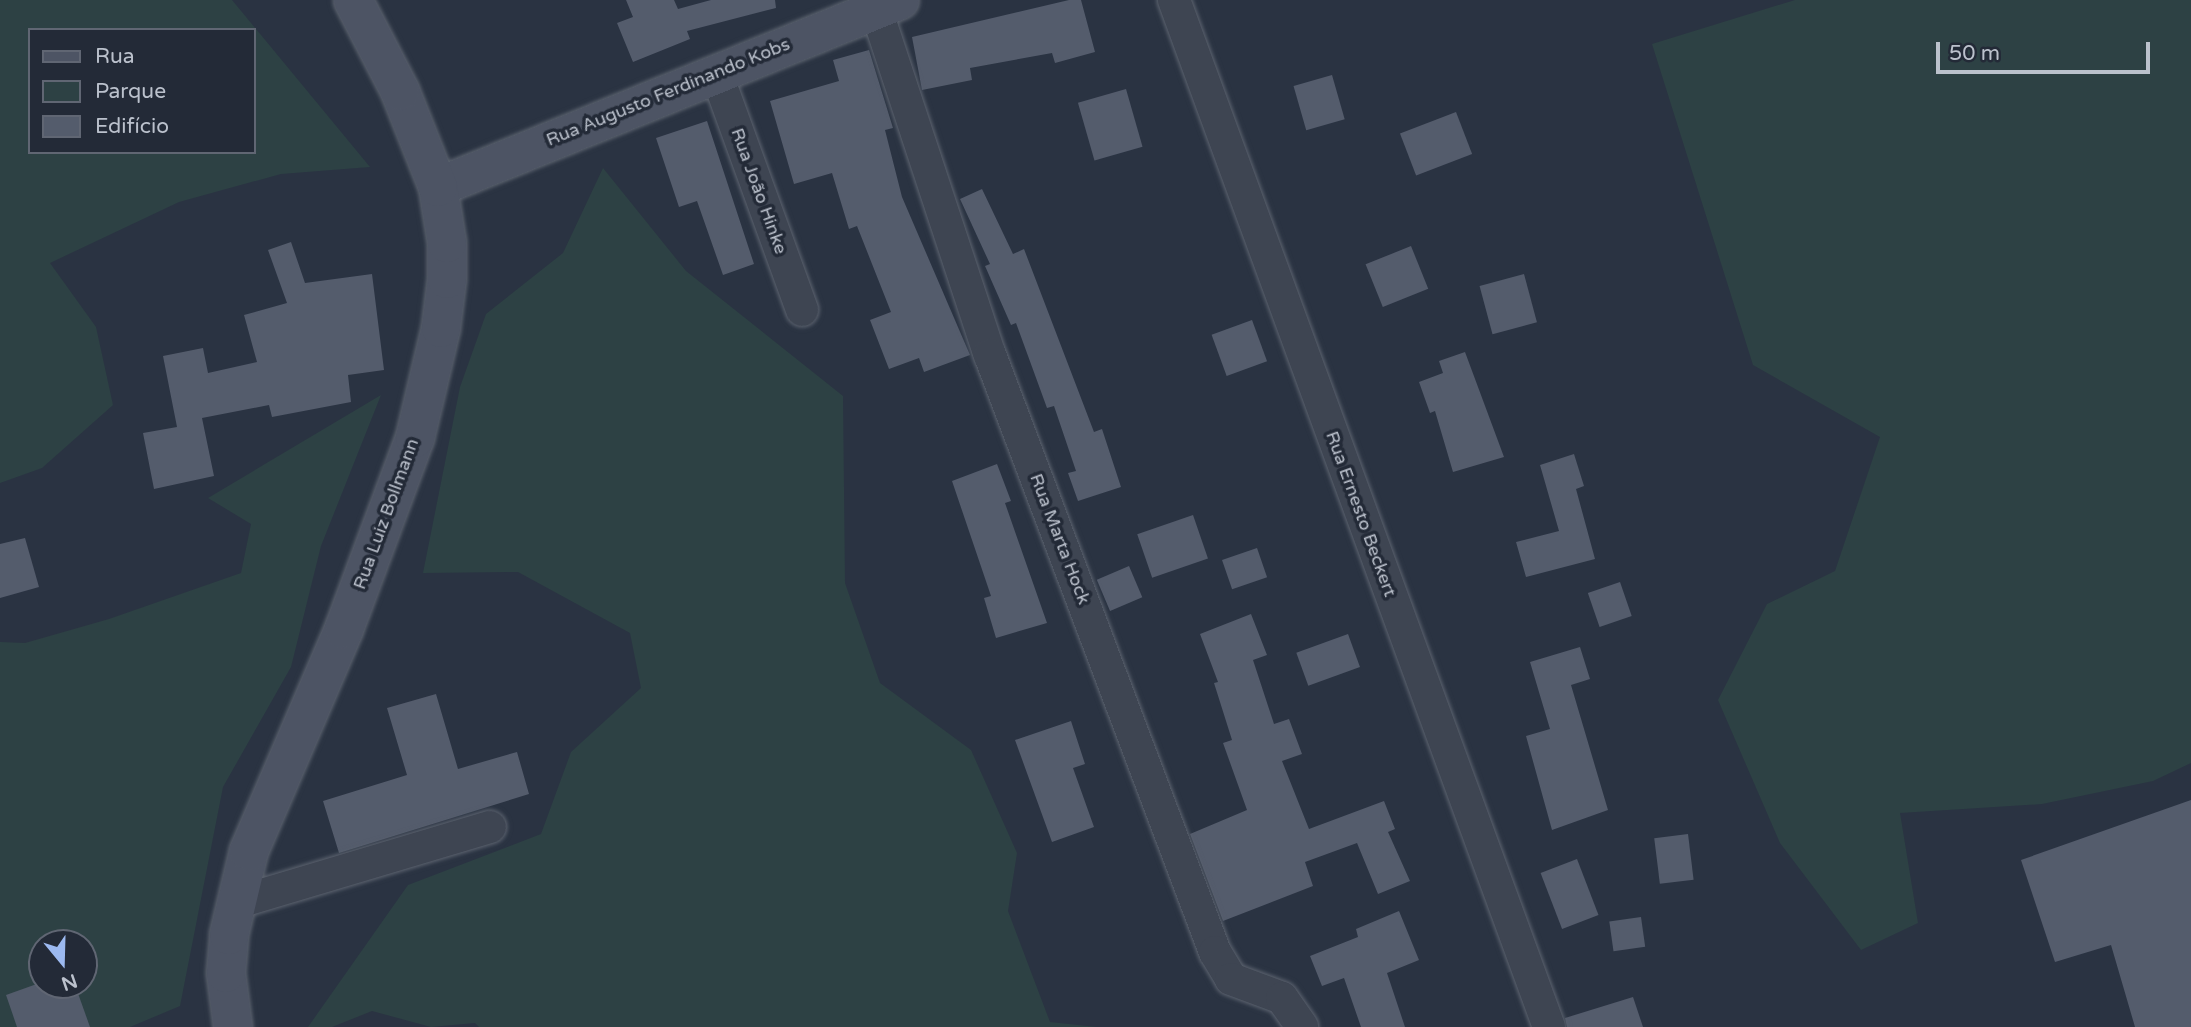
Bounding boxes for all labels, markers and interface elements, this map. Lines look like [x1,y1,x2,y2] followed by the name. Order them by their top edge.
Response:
[28,28,256,154] legend
[1939,28,2152,72] scale bar
[543,33,793,151] street label: Rua Augusto Ferdinando Kobs
[1949,41,2000,66] text: 50 m
[95,44,135,69] text: Rua
[95,79,166,104] text: Parque
[95,114,169,139] text: Edifício
[726,125,792,257] street label: Rua João Hinke
[1321,428,1401,600] street label: Rua Ernesto Beckert
[349,436,423,592] street label: Rua Luiz Bollmann
[1025,471,1095,607] street label: Rua Marta Hock
[28,929,98,999] north arrow
[58,969,80,995] text: N

